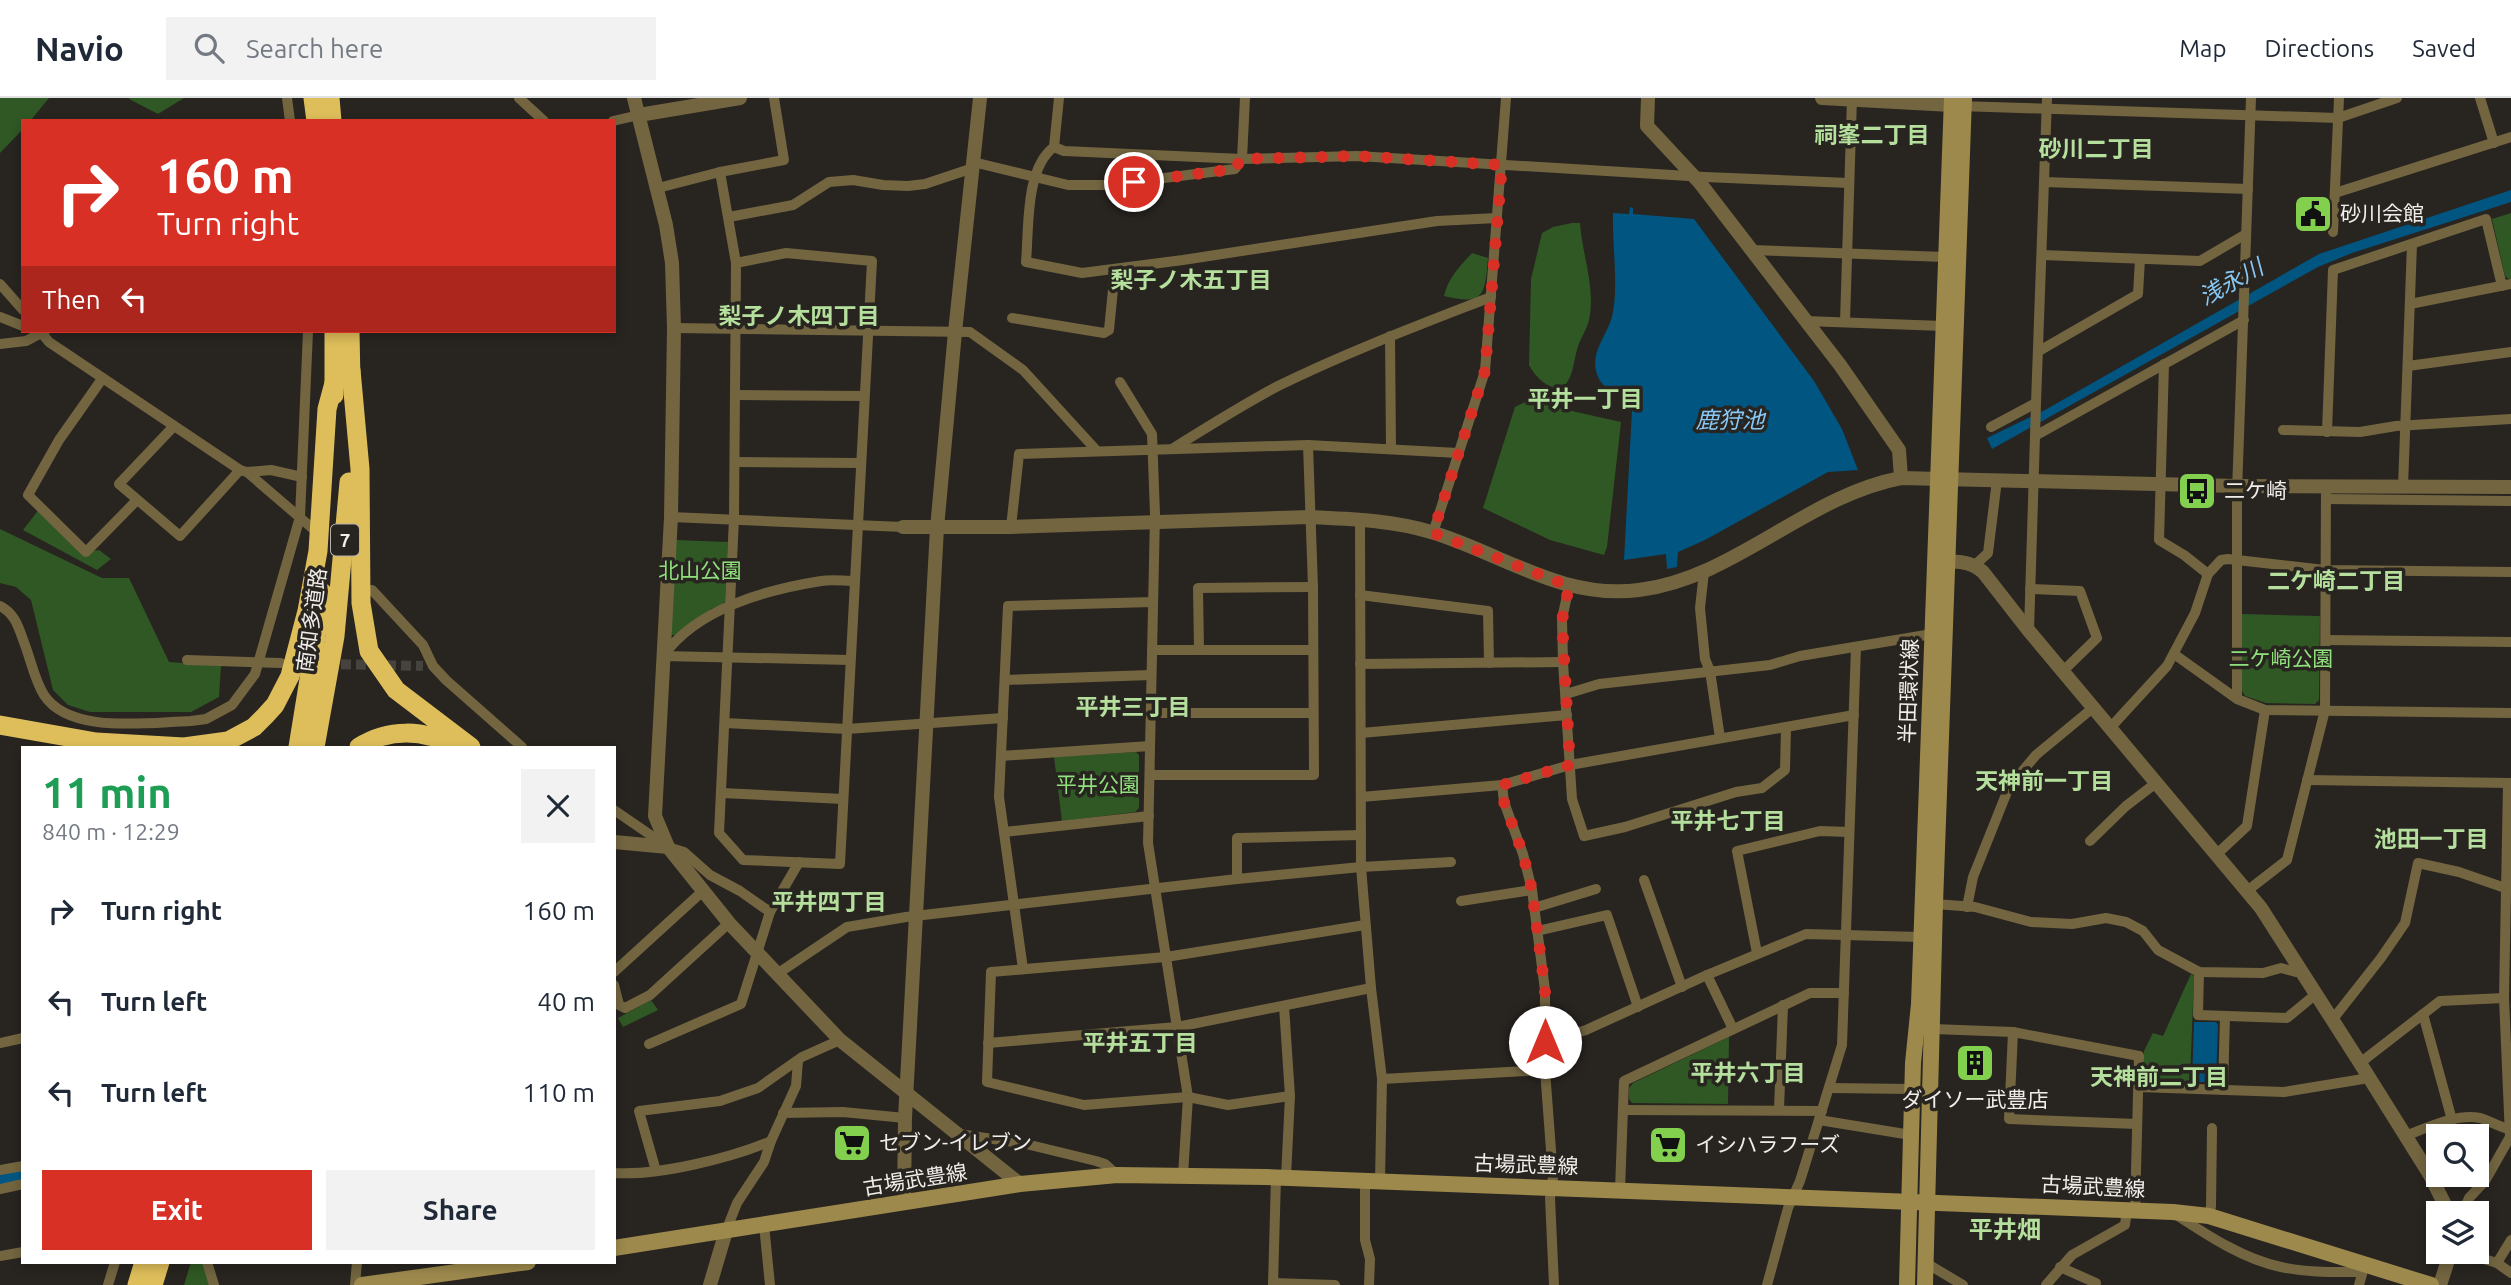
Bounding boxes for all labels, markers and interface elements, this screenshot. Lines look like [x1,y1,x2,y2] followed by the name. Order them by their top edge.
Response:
[166,17,656,80] search box
[190,29,228,67] icon: search
[35,30,124,67] text: Navio
[246,34,383,63] text: Search here
[2179,35,2226,62] text: Map
[2264,35,2374,62] text: Directions
[2412,35,2476,62] text: Saved
[1815,122,1930,147] district label: 祠峯二丁目
[2039,136,2154,161] district label: 砂川二丁目
[42,147,133,238] icon: right
[157,147,294,202] text: 160 m
[1104,152,1164,212] pin
[1115,163,1153,201] icon: arrive
[2292,193,2334,235] public building icon: 砂川会館
[2340,201,2424,225] place label: 砂川会館
[157,205,299,241] text: Turn right
[2195,252,2270,309] water label: 浅永川
[1111,267,1272,292] district label: 梨子ノ木五丁目
[115,280,153,318] icon: left
[42,285,101,314] text: Then
[719,303,880,328] district label: 梨子ノ木四丁目
[1528,386,1643,411] district label: 平井一丁目
[1696,407,1767,432] water label: 鹿狩池
[2176,470,2218,512] bus stop icon: 二ケ崎
[2224,478,2287,502] place label: 二ケ崎
[331,524,359,556] road number: 7
[658,558,742,582] park label: 北山公園
[292,566,330,674] street label: 南知多道路
[2267,568,2405,593] district label: 二ケ崎二丁目
[1894,638,1922,744] street label: 半田環状線
[2229,646,2334,670] park label: 二ケ崎公園
[1076,694,1191,719] district label: 平井三丁目
[1975,768,2113,793] district label: 天神前一丁目
[42,769,172,816] text: 11 min
[521,769,595,843] button: close
[1056,772,1140,796] park label: 平井公園
[1671,808,1786,833] district label: 平井七丁目
[42,819,180,844] text: 840 m · 12:29
[2374,826,2489,851] district label: 池田一丁目
[772,889,887,914] district label: 平井四丁目
[42,892,80,930] icon: right
[101,896,222,925] text: Turn right
[523,896,595,925] text: 160 m
[42,983,80,1021] icon: left
[101,987,207,1016] text: Turn left
[537,987,595,1016] text: 40 m
[1508,1005,1582,1079] position arrow
[1083,1030,1198,1055] district label: 平井五丁目
[1954,1042,1996,1084] building icon: ダイソー武豊店
[1691,1060,1806,1085] district label: 平井六丁目
[2090,1064,2228,1089] district label: 天神前二丁目
[42,1074,80,1112] icon: left
[101,1078,207,1107] text: Turn left
[523,1078,595,1107] text: 110 m
[1902,1087,2049,1111] place label: ダイソー武豊店
[831,1122,873,1164] supermarket icon: セブン-イレブン
[1647,1124,1689,1166] supermarket icon: イシハラフーズ
[2426,1124,2489,1264] map controls
[2426,1124,2489,1187] button: search
[879,1130,1032,1154] place label: セブン-イレブン
[1695,1132,1840,1156] place label: イシハラフーズ
[1473,1150,1579,1178] street label: 古場武豊線
[861,1159,969,1199] street label: 古場武豊線
[42,1170,312,1250] button: Exit
[326,1170,595,1250] button: Share
[2040,1171,2146,1201] street label: 古場武豊線
[2426,1201,2489,1264] button: layers
[1969,1216,2041,1243] district label: 平井畑

